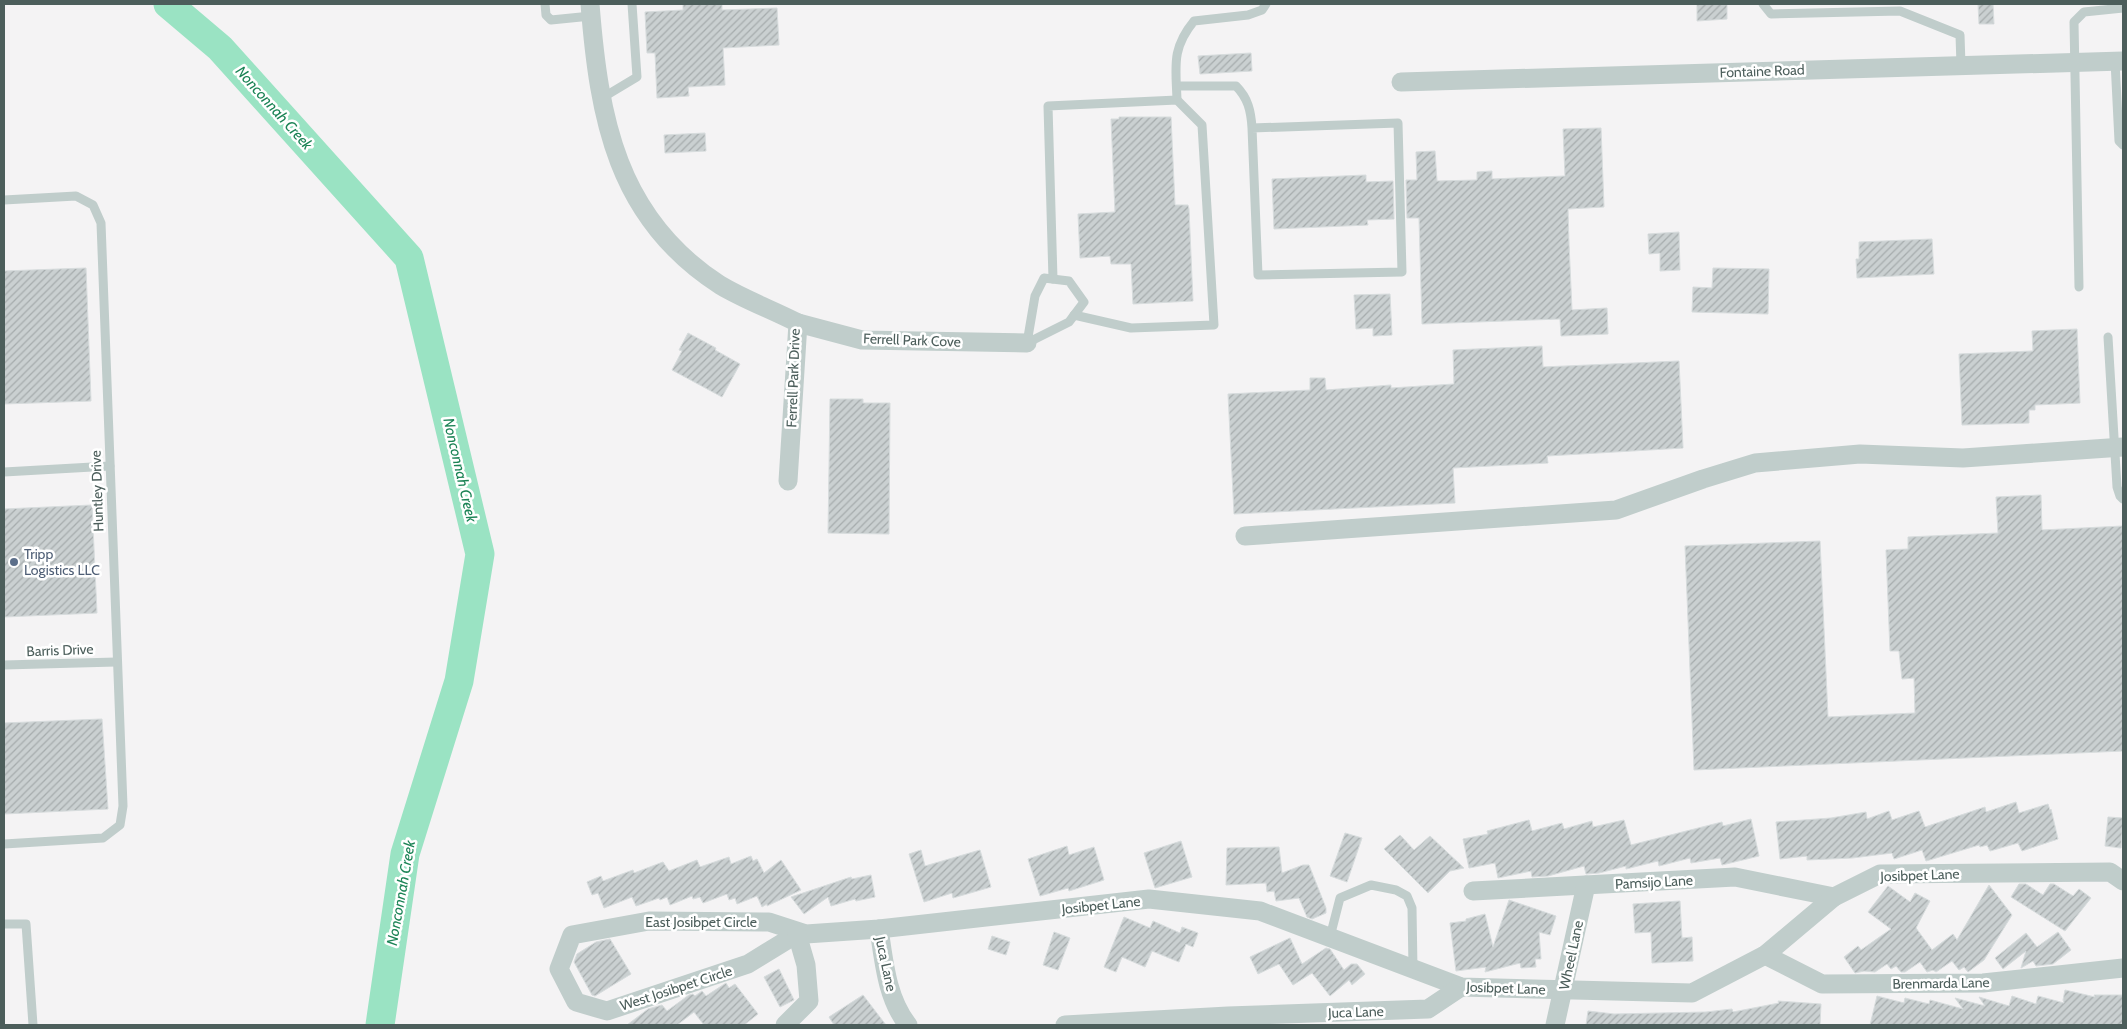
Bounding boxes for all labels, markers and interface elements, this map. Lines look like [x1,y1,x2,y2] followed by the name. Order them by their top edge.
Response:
[1719,61,1805,81] street label: Fontaine Road
[232,62,317,154] water label: Nonconnah Creek
[782,328,804,428] street label: Ferrell Park Drive
[863,329,961,351] street label: Ferrell Park Cove
[439,416,481,524] water label: Nonconnah Creek
[87,450,107,532] street label: Huntley Drive
[24,545,100,579] place label: Tripp Logistics LLC
[8,556,20,568] marker: Tripp Logistics LLC
[26,640,94,660] street label: Barris Drive
[383,839,419,947] water label: Nonconnah Creek
[1879,865,1960,885] street label: Josibpet Lane
[1615,871,1693,893] street label: Pamsijo Lane
[1060,892,1141,918] street label: Josibpet Lane
[645,913,757,931] street label: East Josibpet Circle
[1555,919,1587,991] street label: Wheel Lane
[871,934,901,993] street label: Juca Lane
[618,961,734,1015] street label: West Josibpet Circle
[1892,973,1990,993] street label: Brenmarda Lane
[1465,978,1546,998] street label: Josibpet Lane
[1327,1002,1384,1022] street label: Juca Lane

